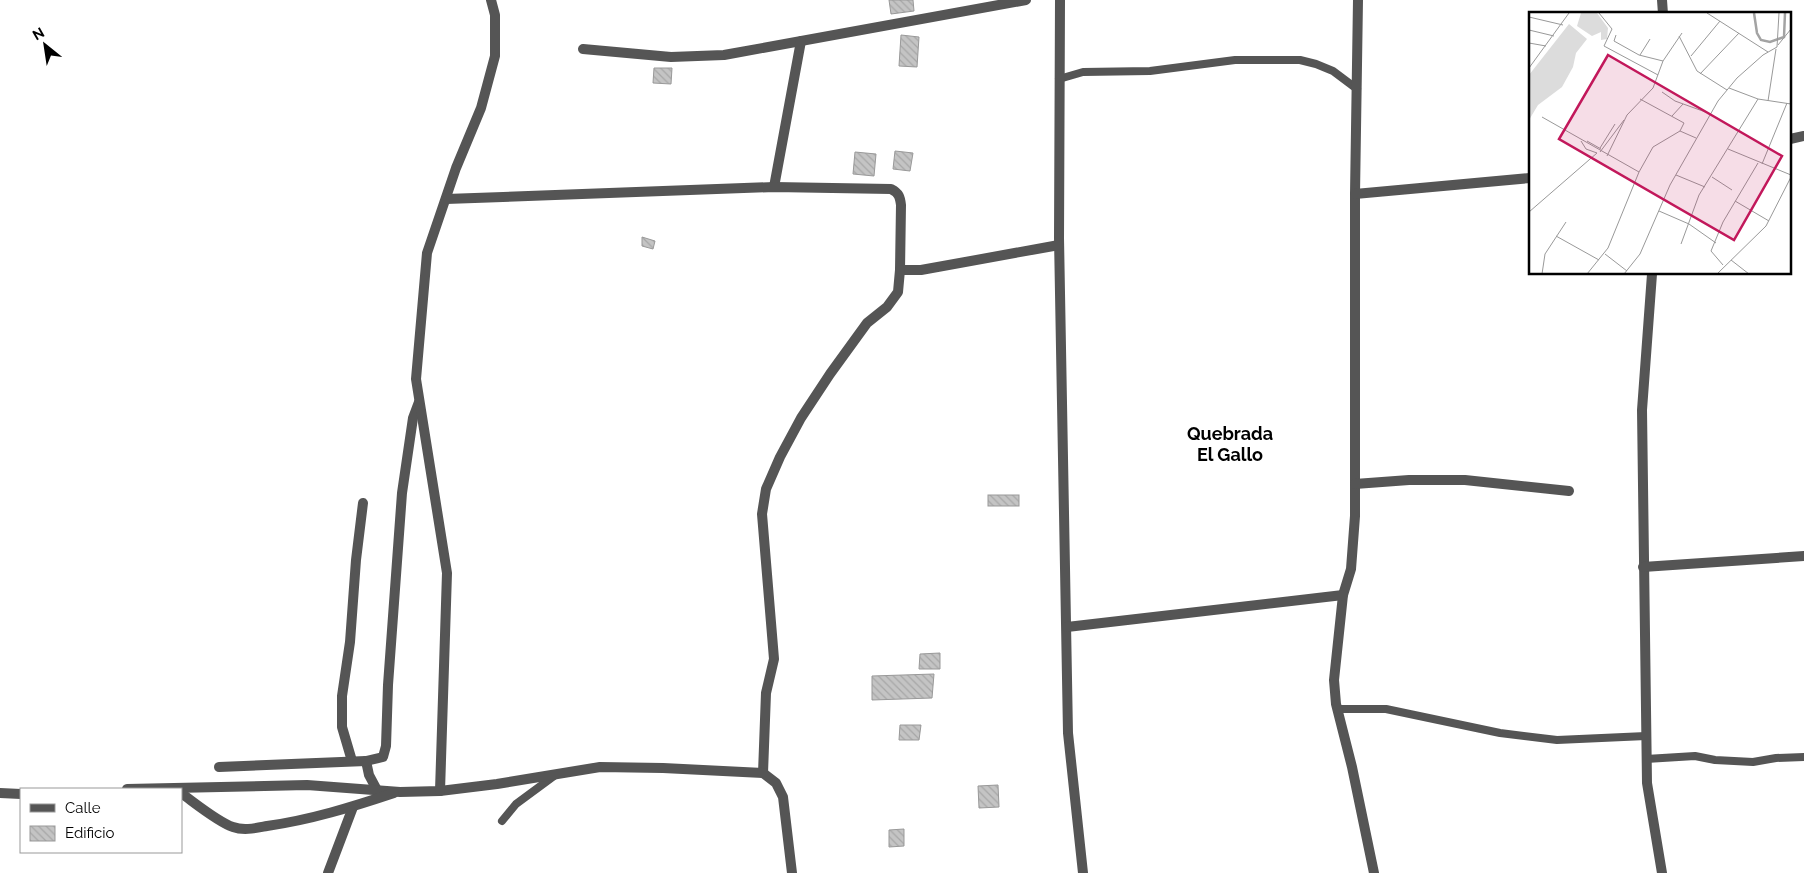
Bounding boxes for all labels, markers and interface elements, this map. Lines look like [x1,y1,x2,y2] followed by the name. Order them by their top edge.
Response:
[1529,12,1792,275] inset map
[20,20,70,70] north arrow
[30,24,47,43] text: N
[1187,423,1273,465] district label: Quebrada El Gallo
[20,788,182,853] legend
[65,799,101,817] text: Calle
[65,824,115,842] text: Edificio

